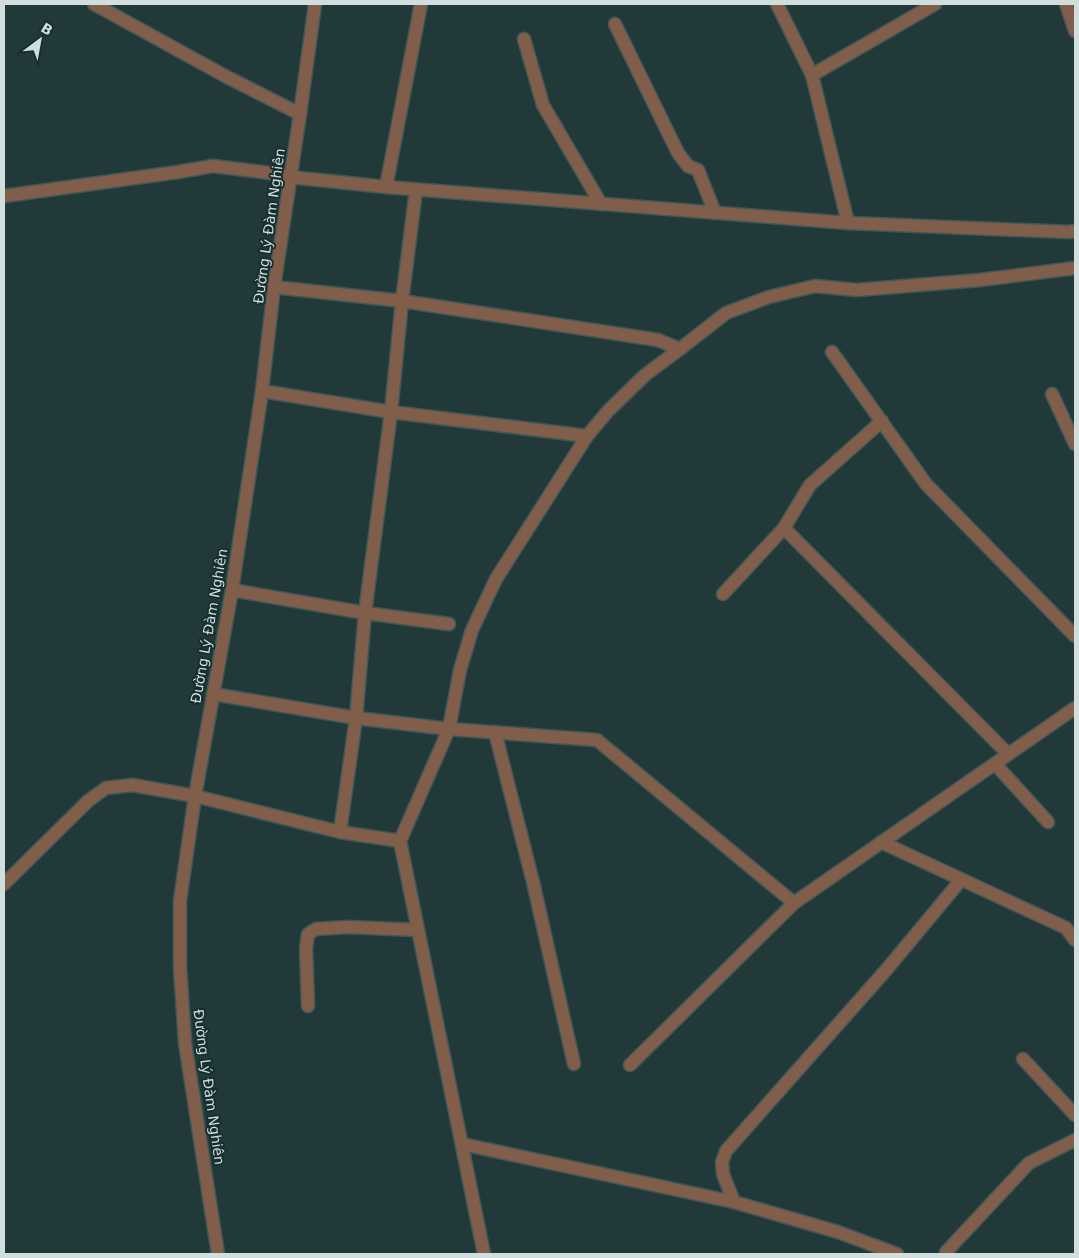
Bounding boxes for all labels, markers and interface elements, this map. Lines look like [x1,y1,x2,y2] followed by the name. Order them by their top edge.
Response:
[15,15,65,65] north arrow
[38,19,56,39] text: B
[250,147,288,305] street label: Đường Lý Đàm Nghiên
[188,547,230,705] street label: Đường Lý Đàm Nghiên
[190,1008,228,1166] street label: Đường Lý Đàm Nghiên

